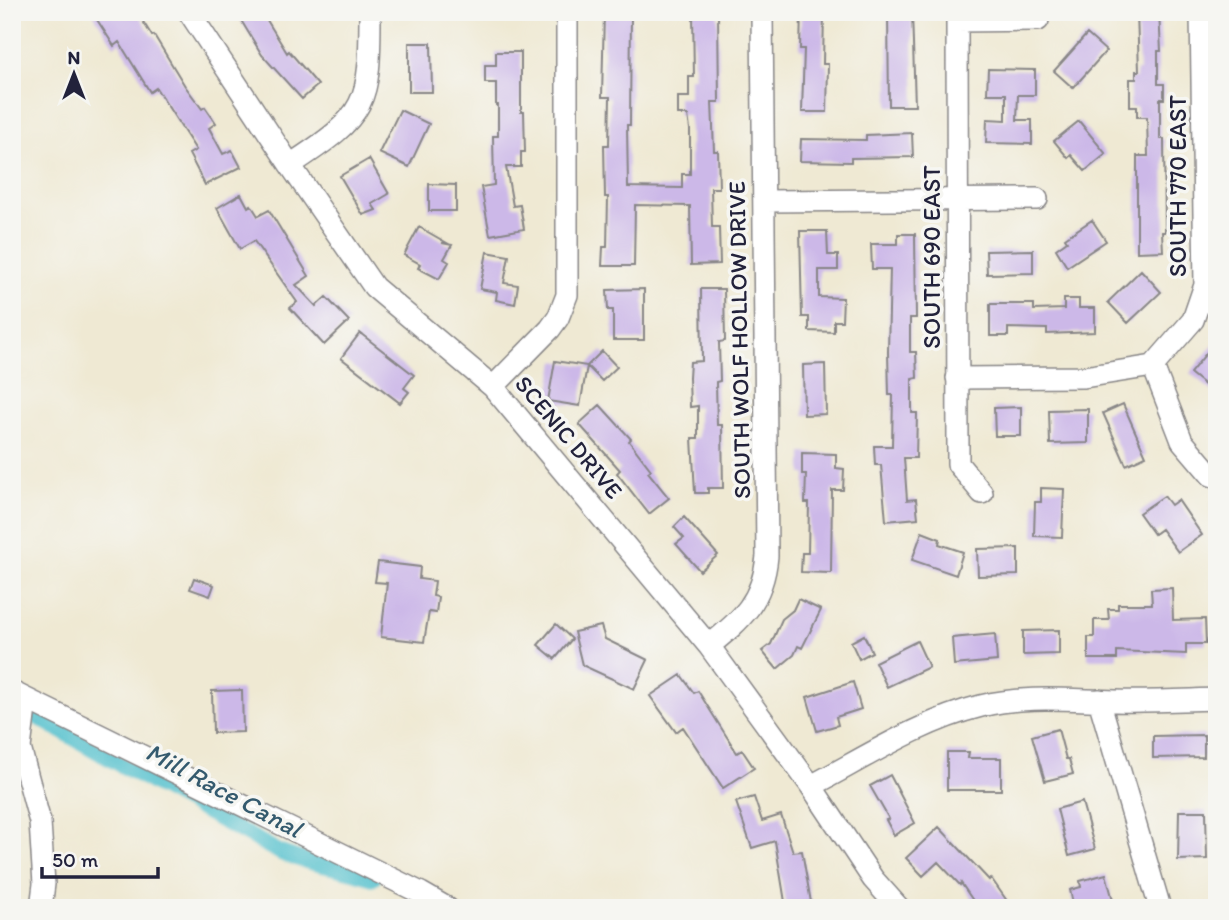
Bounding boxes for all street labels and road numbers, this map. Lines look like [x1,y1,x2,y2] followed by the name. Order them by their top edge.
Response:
[1163,95,1192,277] street label: SOUTH 770 EAST
[917,165,946,349] street label: SOUTH 690 EAST
[722,181,756,499] street label: SOUTH WOLF HOLLOW DRIVE
[509,370,629,504] street label: SCENIC DRIVE

